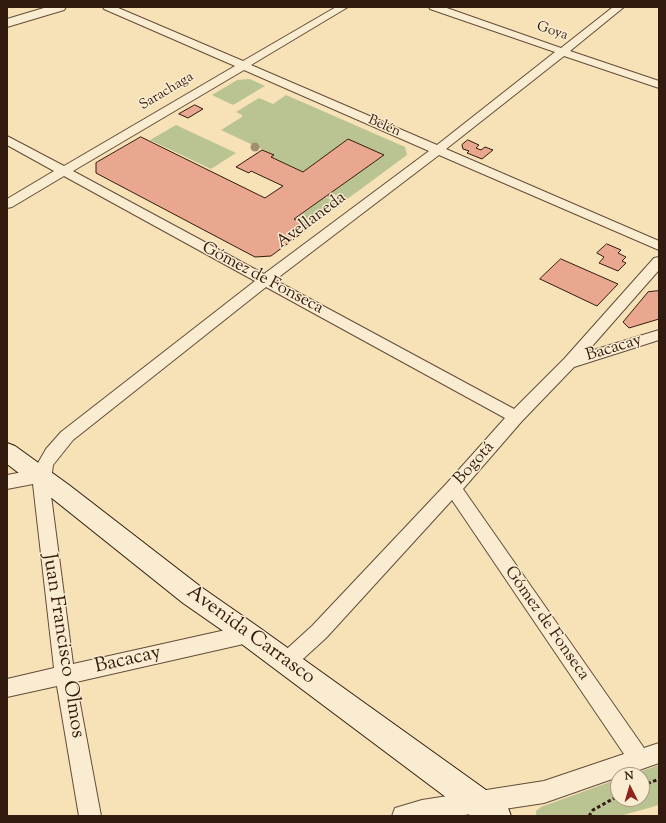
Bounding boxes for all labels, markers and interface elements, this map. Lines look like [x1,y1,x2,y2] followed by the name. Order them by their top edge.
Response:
[534,19,570,45] street label: Goya
[137,69,197,115] street label: Sarachaga
[365,113,403,141] street label: Belén
[273,188,351,254] street label: Avellaneda
[198,238,326,320] street label: Gómez de Fonseca
[584,331,644,367] street label: Bacacay
[450,438,500,490] street label: Bogotá
[36,552,88,740] street label: Juan Francisco Olmos
[499,563,593,685] street label: Gómez de Fonseca
[181,581,319,691] street label: Avenida Carrasco
[92,642,164,680] street label: Bacacay
[610,767,650,807] north arrow
[624,768,634,784] text: N

